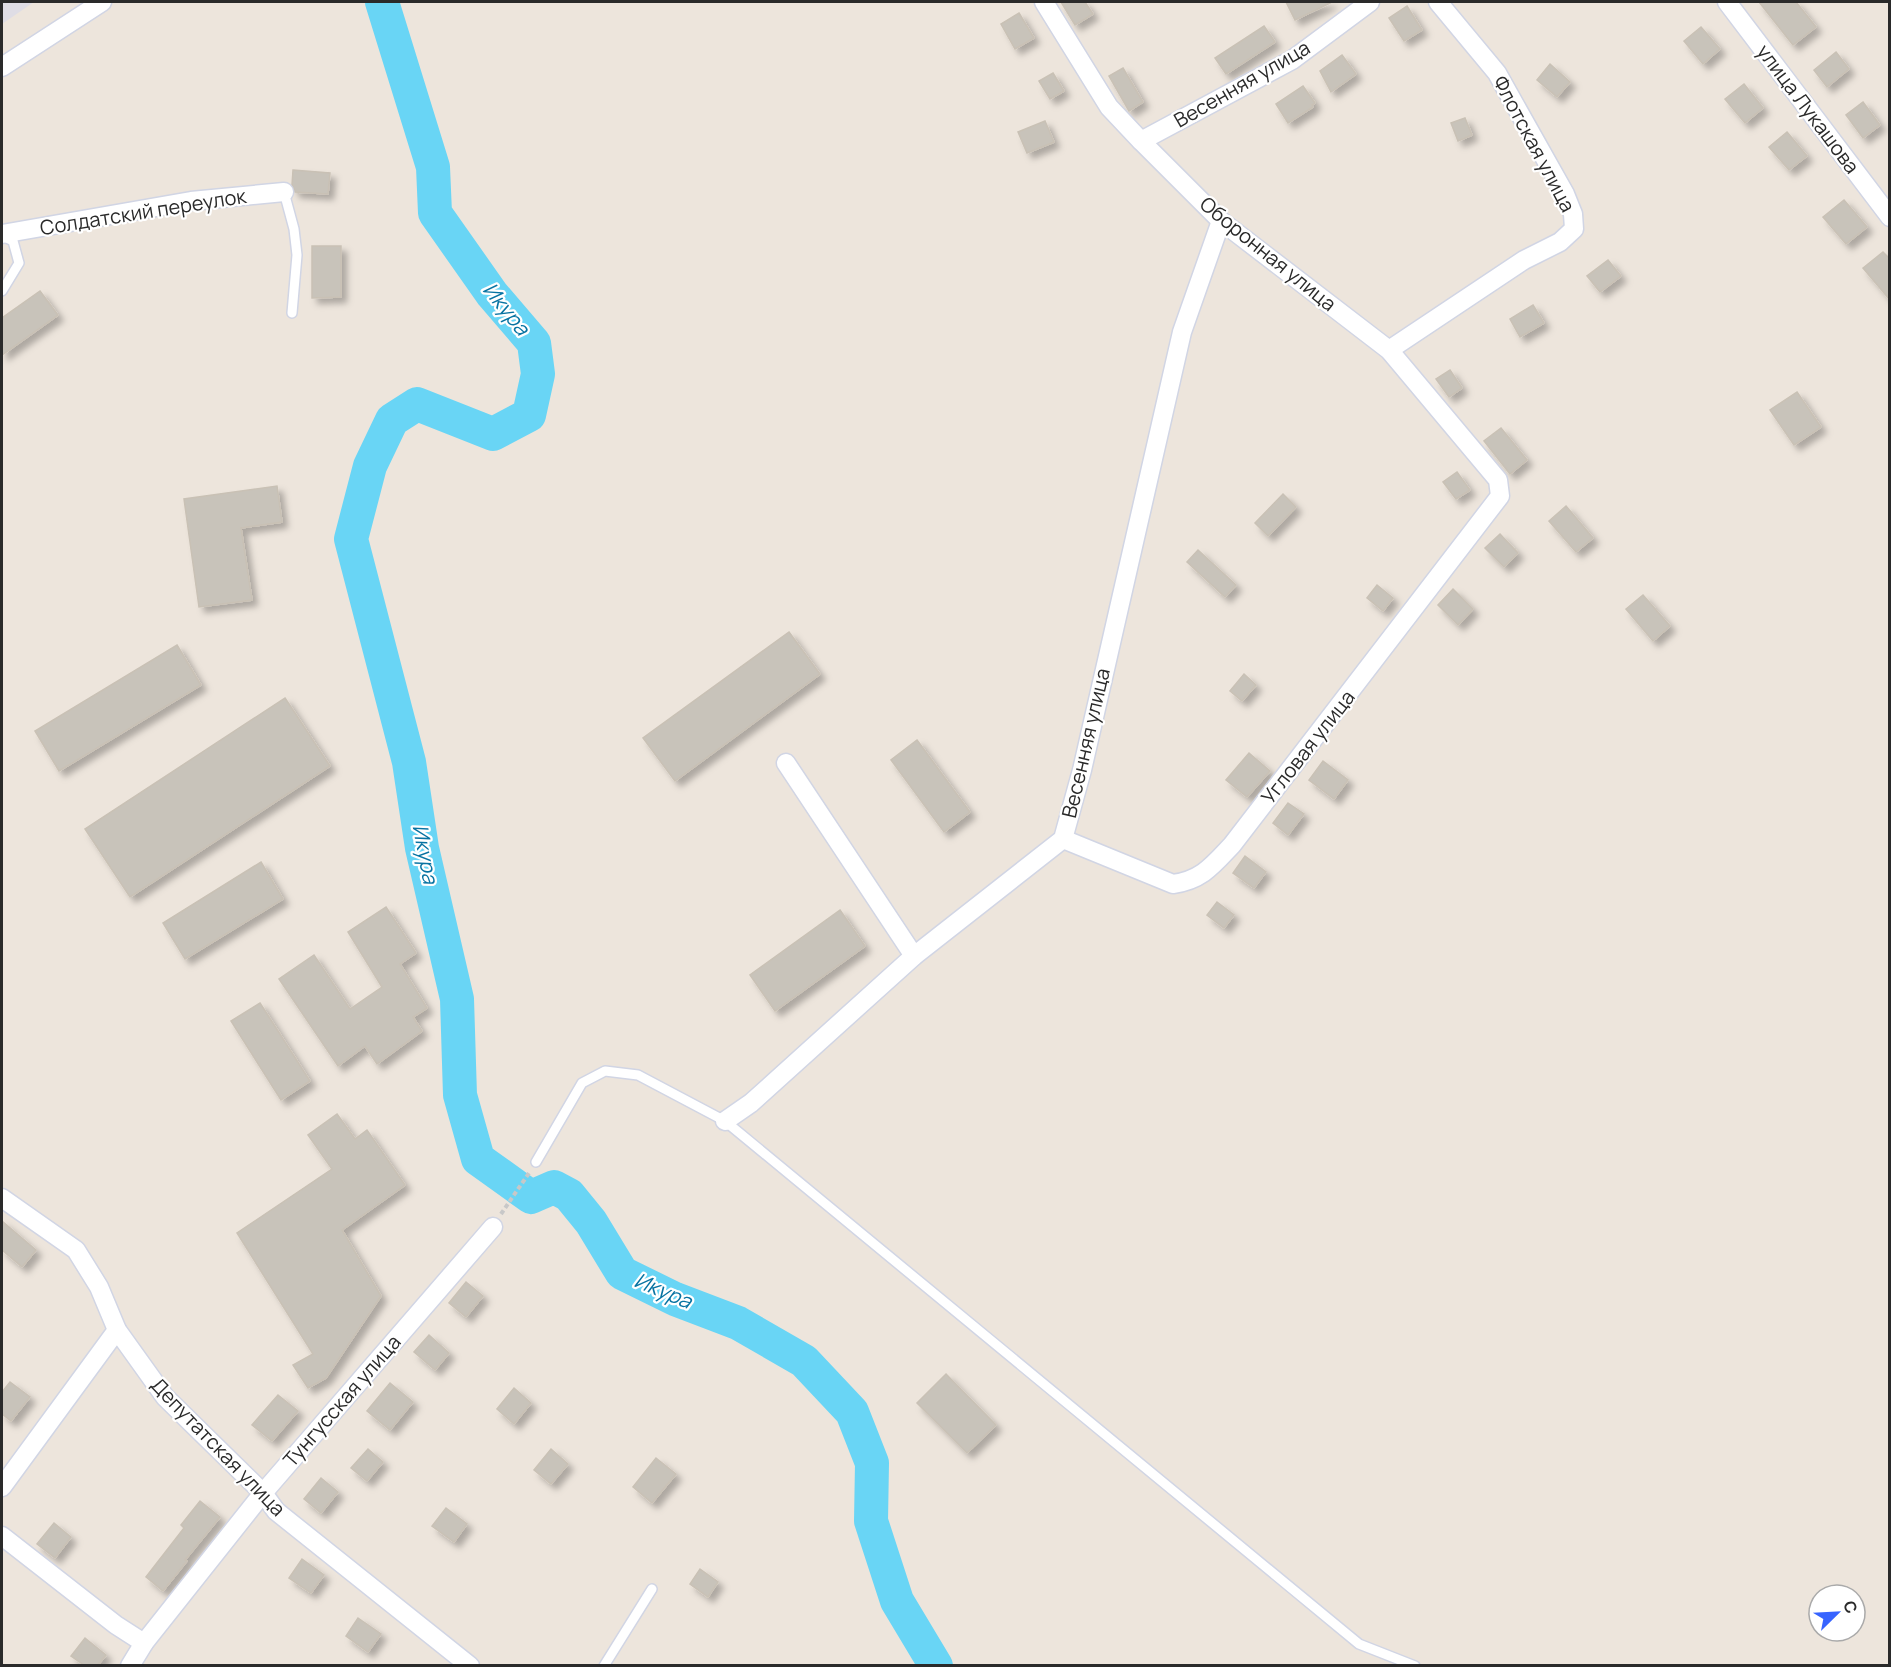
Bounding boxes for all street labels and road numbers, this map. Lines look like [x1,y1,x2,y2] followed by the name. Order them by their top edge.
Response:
[1169,34,1315,133] street label: Весенняя улица
[1751,39,1866,179] street label: улица Лукашова
[1487,71,1582,217] street label: Флотская улица
[38,182,249,241] street label: Солдатский переулок
[1195,190,1342,317] street label: Оборонная улица
[1055,665,1116,820] street label: Весенняя улица
[1255,684,1361,809] street label: Угловая улица
[277,1329,406,1472] street label: Тунгусская улица
[145,1372,292,1522] street label: Депутатская улица

